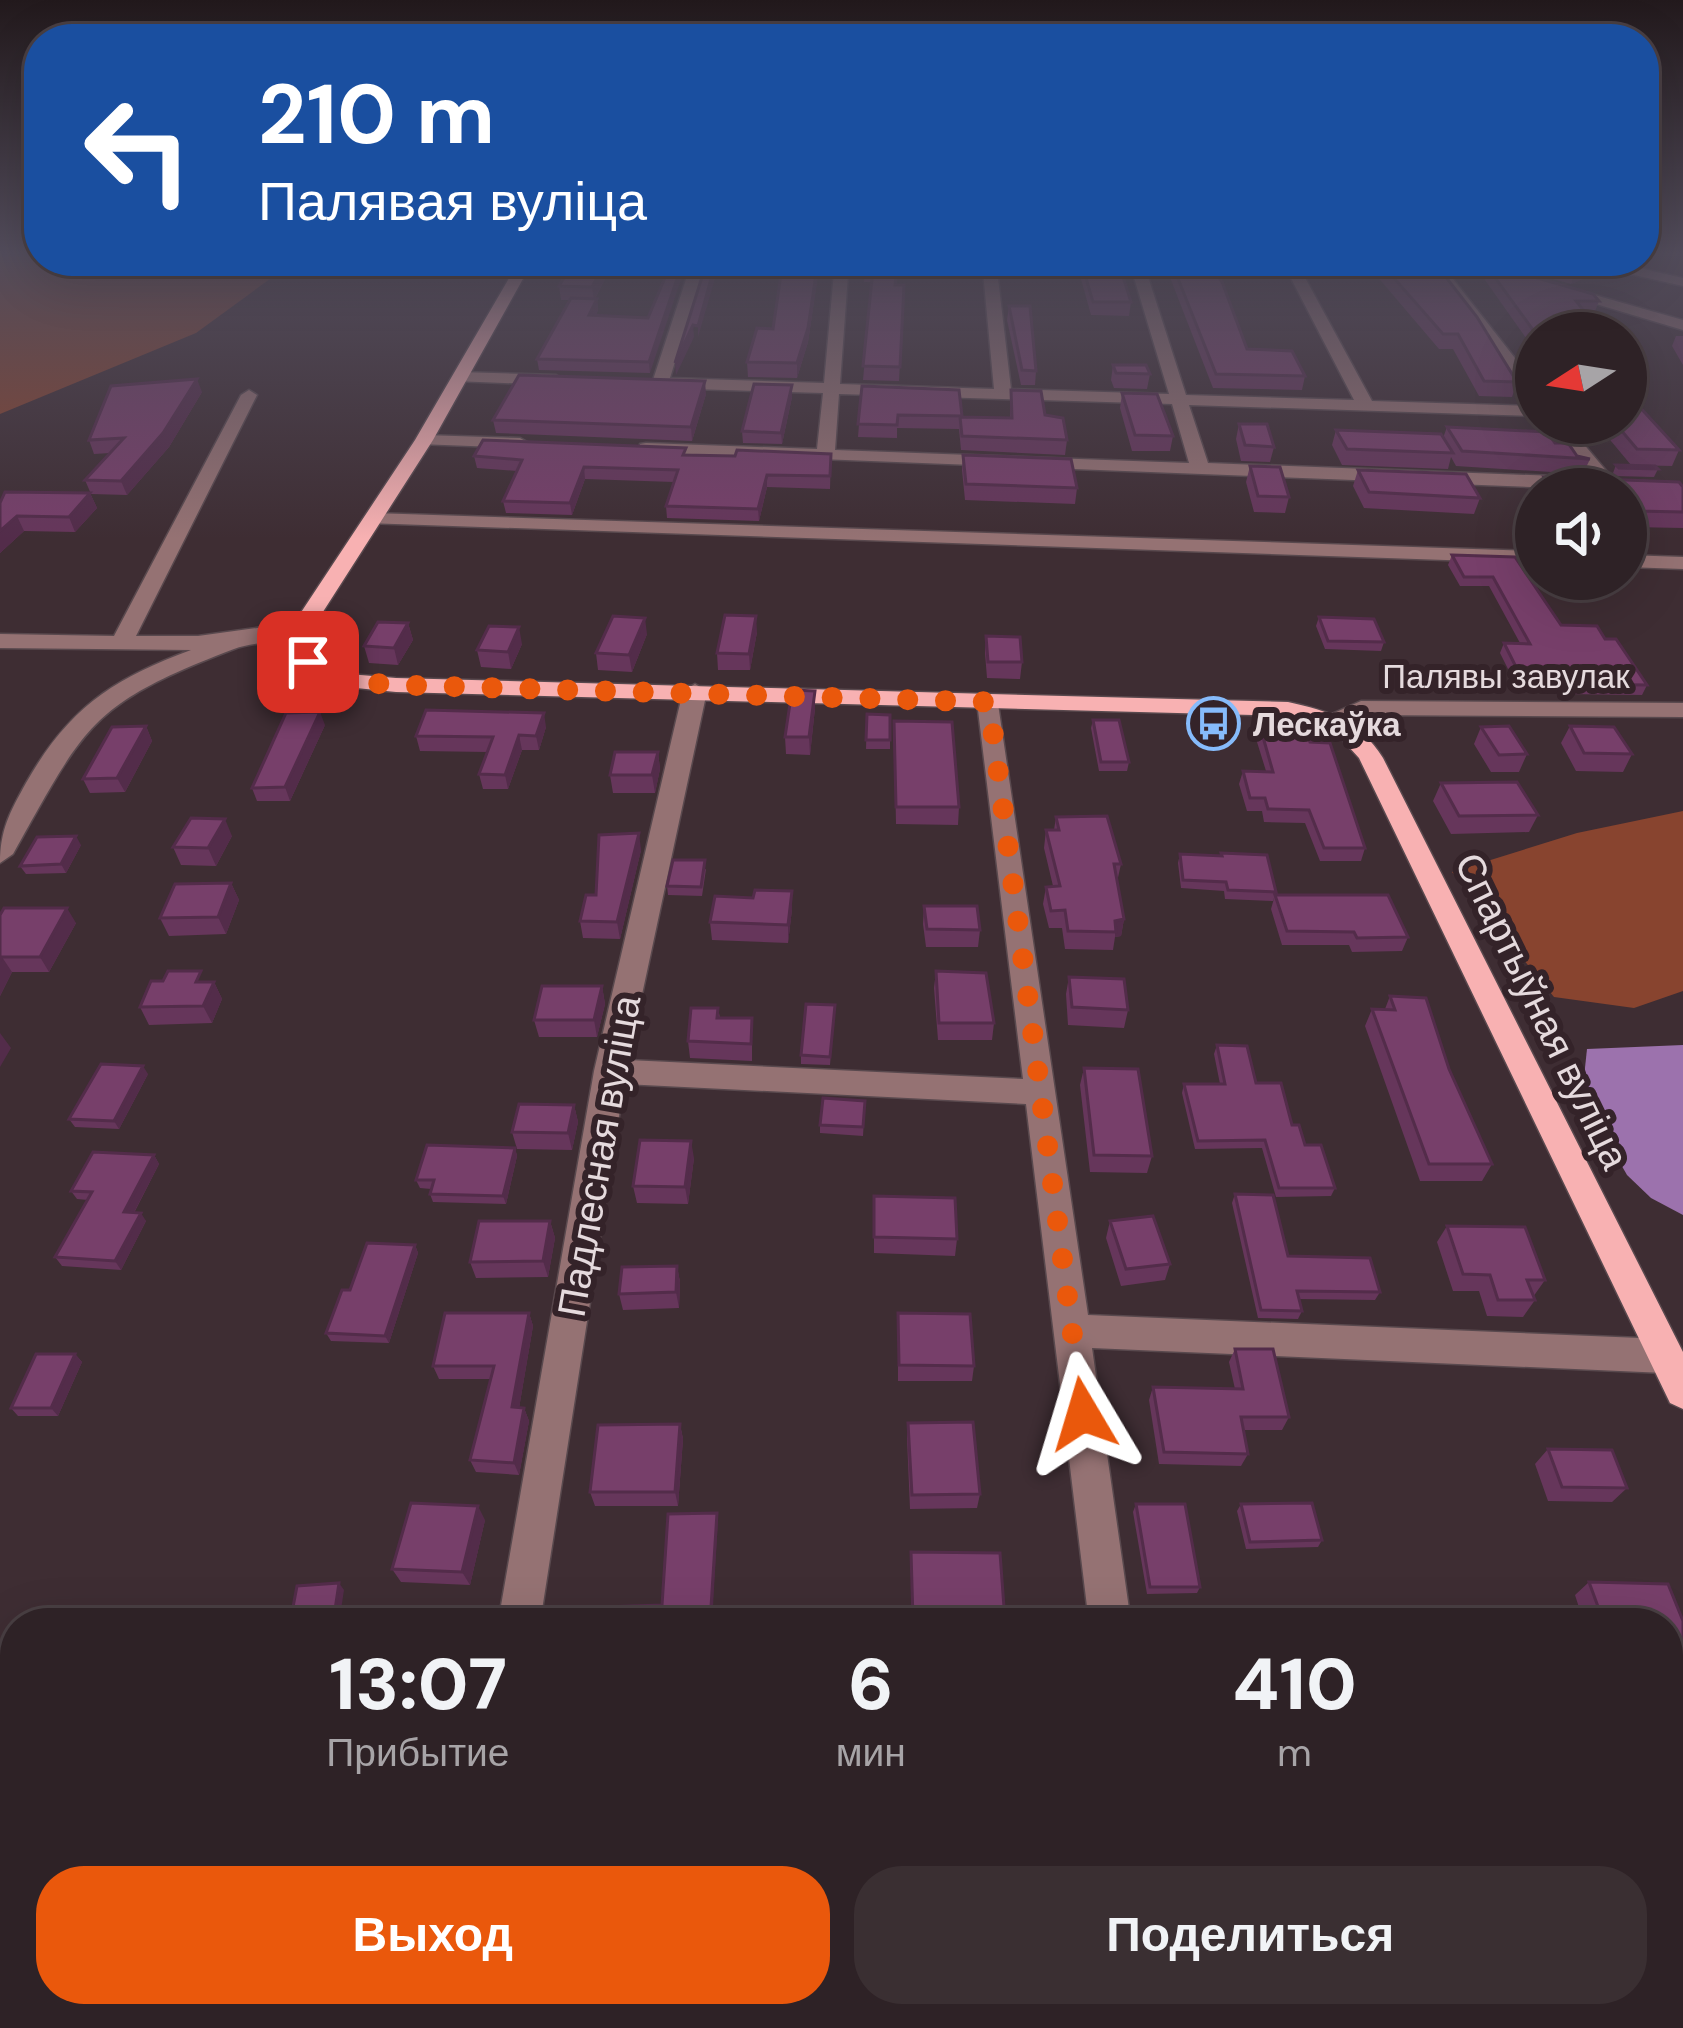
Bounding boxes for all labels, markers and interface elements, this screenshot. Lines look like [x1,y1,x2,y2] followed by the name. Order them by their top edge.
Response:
[258,60,495,169] text: 210 m
[60,72,216,228] icon: left
[258,166,647,237] text: Палявая вуліца
[1515,312,1647,444] north arrow
[1515,312,1647,600] map controls
[1515,468,1647,600] button: sound
[257,611,359,713] pin
[275,629,341,695] icon: arrive
[1382,655,1630,698] street label: Палявы завулак
[1186,696,1242,752] bus stop icon: Лескаўка
[1253,703,1401,746] place label: Лескаўка
[1443,844,1641,1178] street label: Спартыўная вуліца
[546,991,652,1321] street label: Падлесная вуліца
[1020,1351,1146,1477] position arrow
[329,1638,507,1731] text: 13:07
[848,1638,894,1731] text: 6
[1232,1638,1357,1731] text: 410
[326,1727,509,1778] text: Прибытие
[836,1727,906,1778] text: мин
[1277,1727,1312,1778] text: m
[36,1866,830,2004] button: Выход
[854,1866,1647,2004] button: Поделиться

